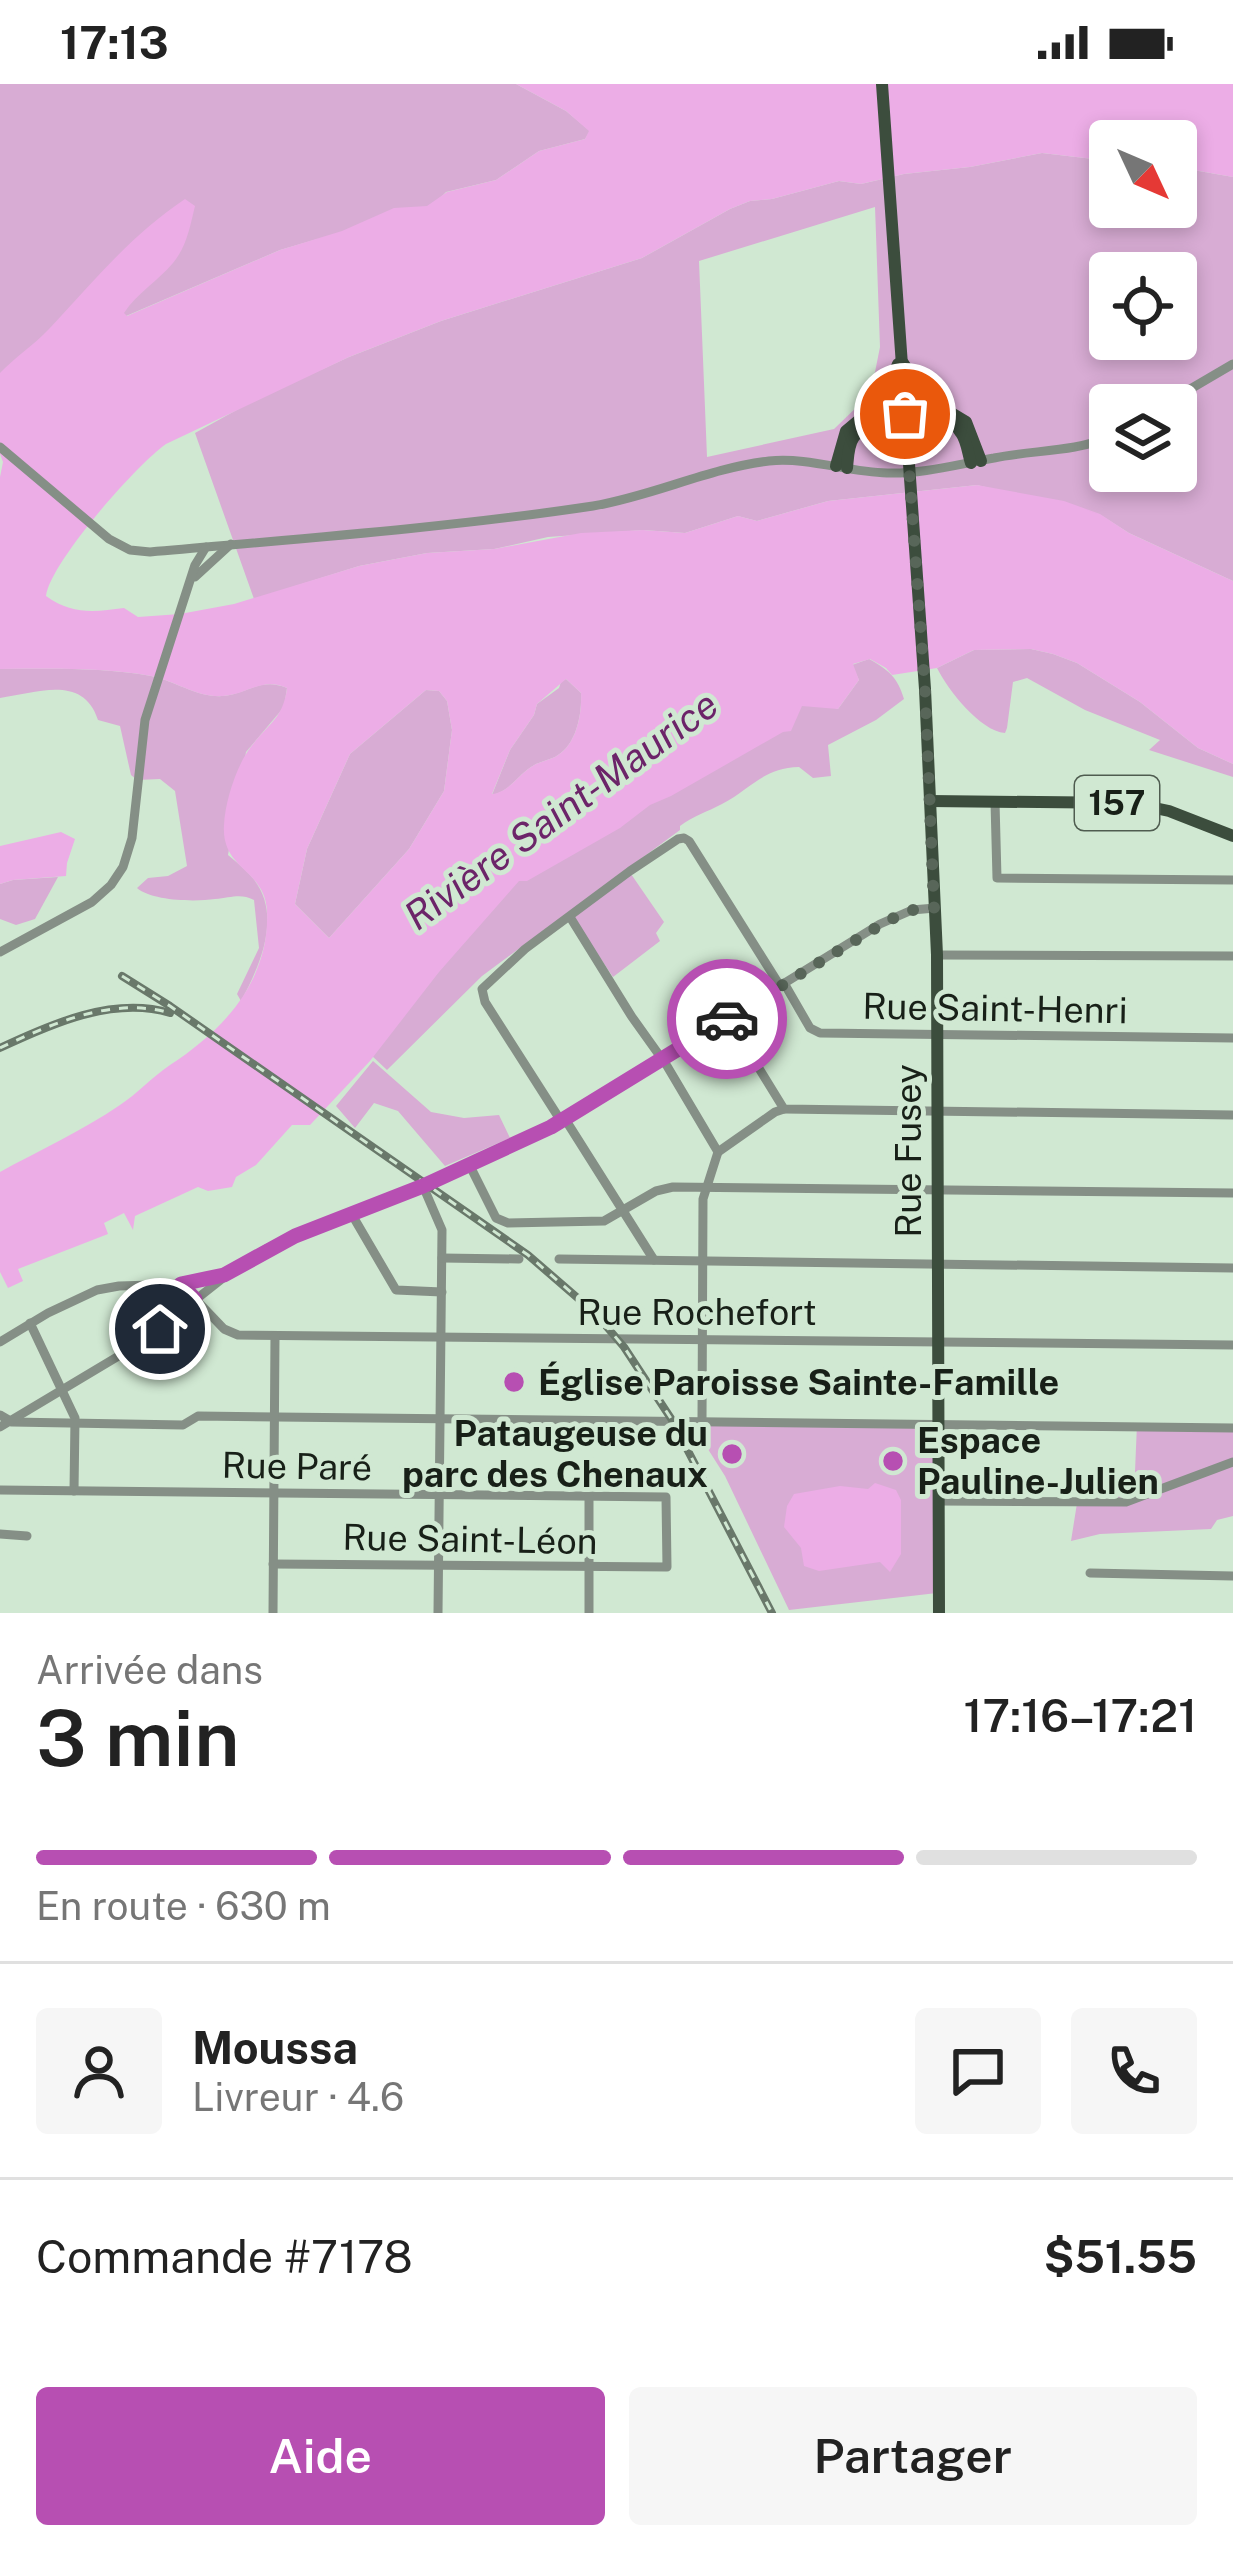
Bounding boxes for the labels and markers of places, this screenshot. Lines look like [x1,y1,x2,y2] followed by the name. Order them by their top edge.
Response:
[854,363,956,465] pin
[109,1278,211,1380] pin
[538,1361,1059,1403] place label: Église Paroisse Sainte-Famille
[501,1369,527,1395] marker: Église Paroisse Sainte-Famille
[402,1412,708,1495] place label: Pataugeuse du parc des Chenaux
[917,1419,1159,1502] place label: Espace Pauline-Julien
[719,1441,745,1467] marker: Pataugeuse du parc des Chenaux
[880,1448,906,1474] marker: Espace Pauline-Julien

